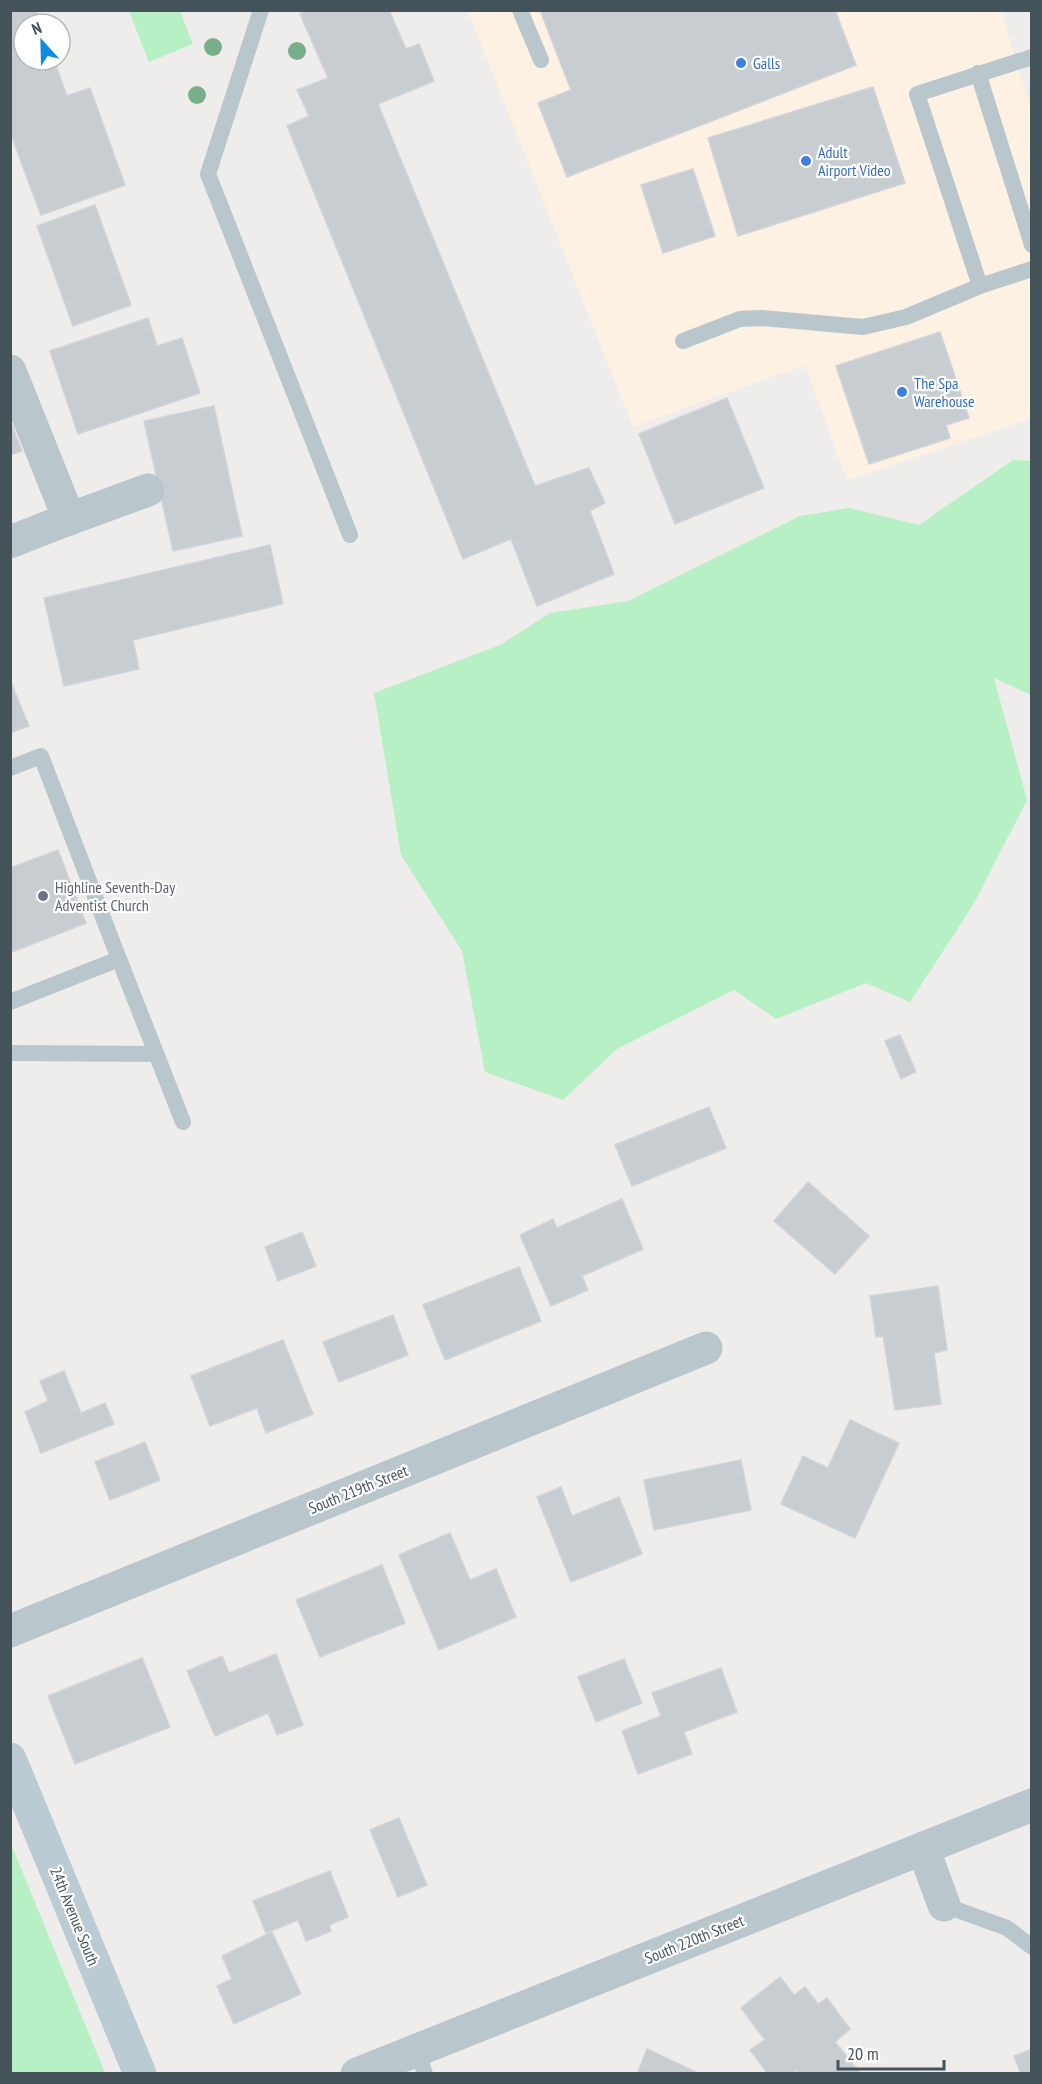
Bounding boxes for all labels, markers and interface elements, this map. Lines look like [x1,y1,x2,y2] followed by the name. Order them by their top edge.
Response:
[12,12,72,72] north arrow
[29,17,44,39] text: N
[753,53,780,73] place label: Galls
[734,56,748,70] marker: Galls
[818,142,891,180] place label: Adult Airport Video
[799,154,813,168] marker: Adult Airport Video
[914,373,975,411] place label: The Spa Warehouse
[895,385,909,399] marker: The Spa Warehouse
[55,877,175,915] place label: Highline Seventh-Day Adventist Church
[36,889,50,903] marker: Highline Seventh-Day Adventist Church
[306,1460,411,1518] street label: South 219th Street
[46,1864,104,1968] street label: 24th Avenue South
[642,1910,747,1968] street label: South 220th Street
[838,2033,944,2071] scale bar
[847,2042,879,2065] text: 20 m

